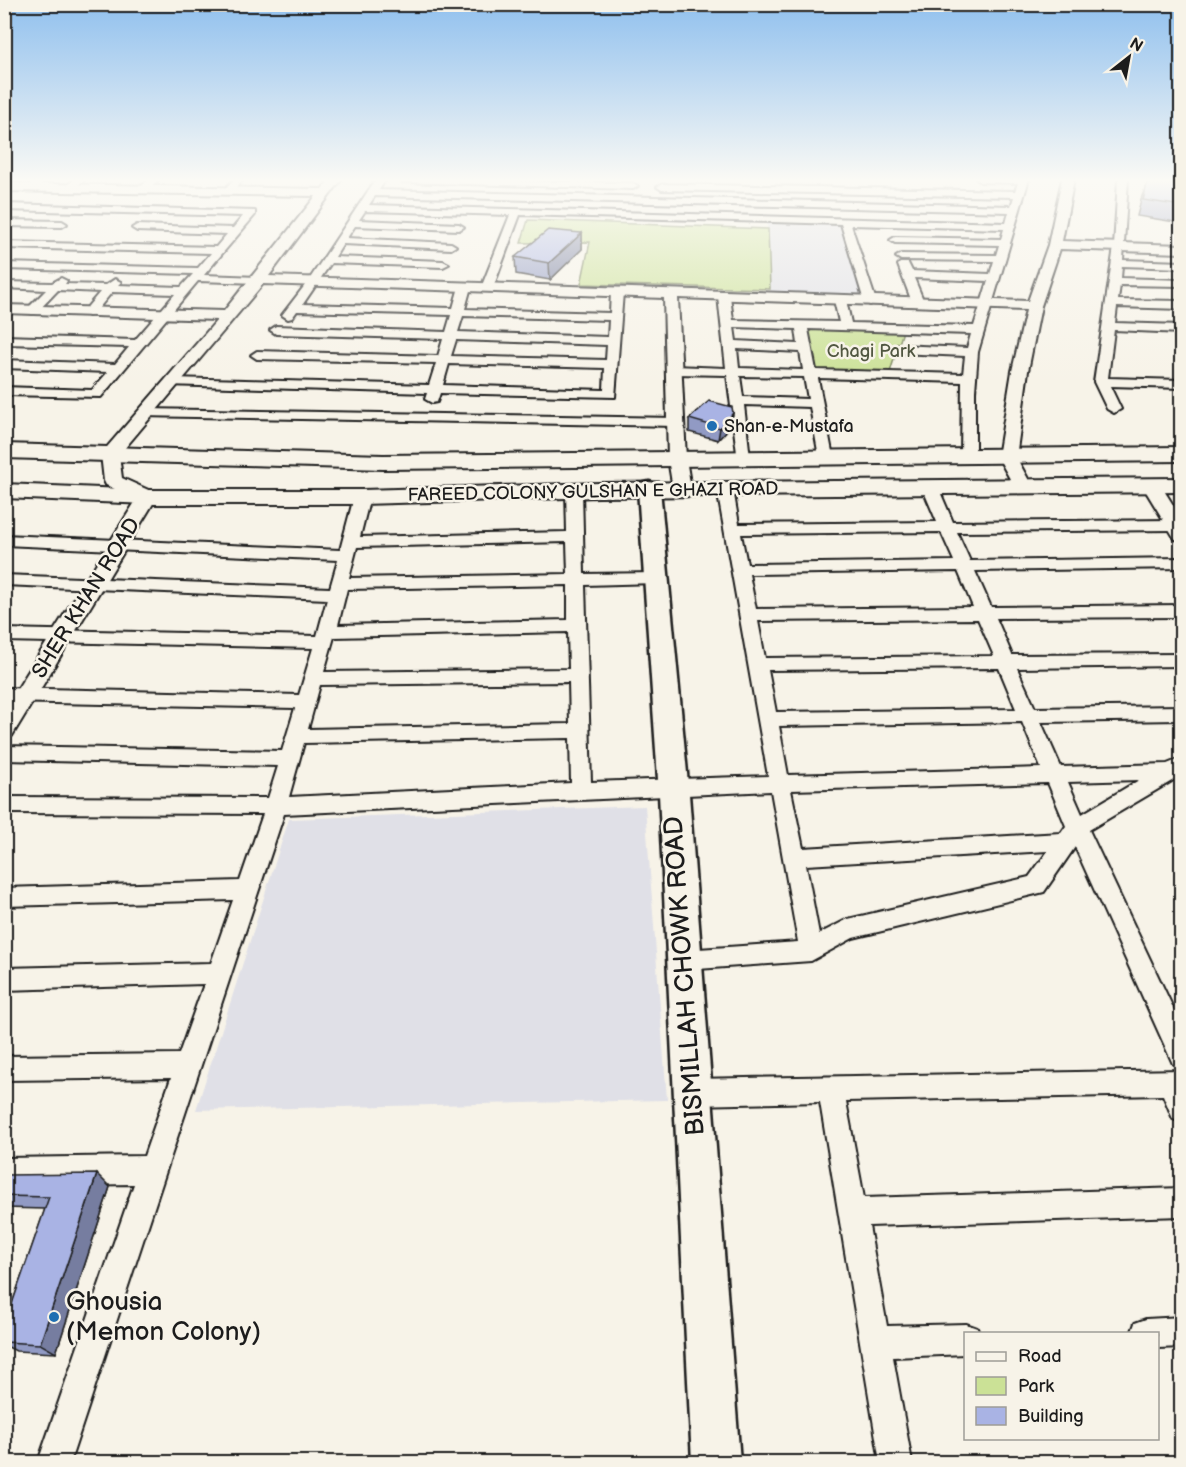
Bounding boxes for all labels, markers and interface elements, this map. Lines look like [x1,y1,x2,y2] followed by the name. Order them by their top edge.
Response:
[1099,27,1159,87] north arrow
[1126,34,1146,57] text: N
[827,341,915,362] park label: Chagi Park
[724,416,854,437] place label: Shan-e-Mustafa
[705,419,719,433] marker: Shan-e-Mustafa
[407,478,779,506] street label: FAREED COLONY GULSHAN E GHAZI ROAD
[27,513,145,683] street label: SHER KHAN ROAD
[658,815,712,1137] street label: BISMILLAH CHOWK ROAD
[66,1287,261,1348] place label: Ghousia (Memon Colony)
[47,1310,61,1324] marker: Ghousia (Memon Colony)
[964,1332,1159,1440] legend
[1018,1346,1062,1367] text: Road
[1018,1376,1054,1397] text: Park
[1018,1406,1084,1427] text: Building

